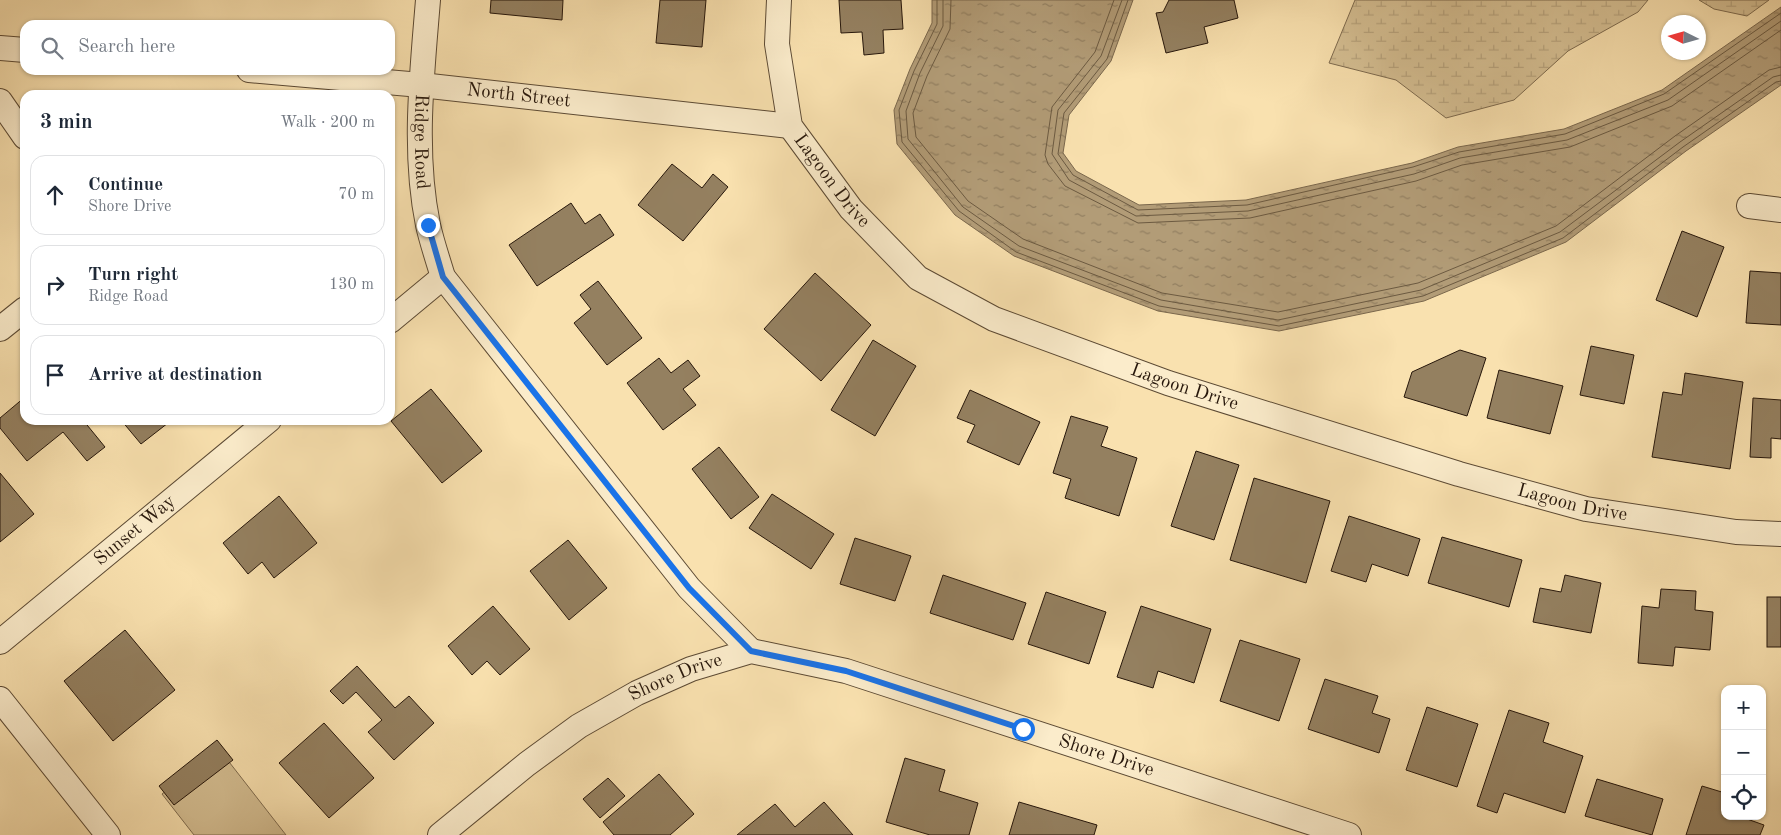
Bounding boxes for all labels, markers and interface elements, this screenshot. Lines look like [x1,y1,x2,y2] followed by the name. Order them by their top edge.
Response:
[1661,15,1706,60] north arrow
[20,20,395,75] search box
[38,34,66,62] icon: search
[78,38,175,57] text: Search here
[466,81,572,111] street label: North Street
[410,94,432,190] street label: Ridge Road
[40,112,93,133] text: 3 min
[280,115,375,131] text: Walk · 200 m
[790,131,873,232] street label: Lagoon Drive
[88,176,163,195] text: Continue
[41,181,69,209] icon: ahead
[338,187,374,203] text: 70 m
[88,199,171,215] text: Shore Drive
[417,214,440,237] route end
[88,266,178,285] text: Turn right
[41,271,69,299] icon: right
[329,277,374,293] text: 130 m
[88,289,168,305] text: Ridge Road
[41,361,69,389] icon: arrive
[1128,361,1241,414] street label: Lagoon Drive
[88,366,262,385] text: Arrive at destination
[1515,481,1629,525] street label: Lagoon Drive
[91,492,179,569] street label: Sunset Way
[625,651,724,705] street label: Shore Drive
[1721,685,1766,820] map controls
[1721,685,1766,730] button: +
[1012,718,1035,741] route start
[1721,730,1766,775] button: −
[1056,731,1156,780] street label: Shore Drive
[1721,775,1766,820] button: locate

